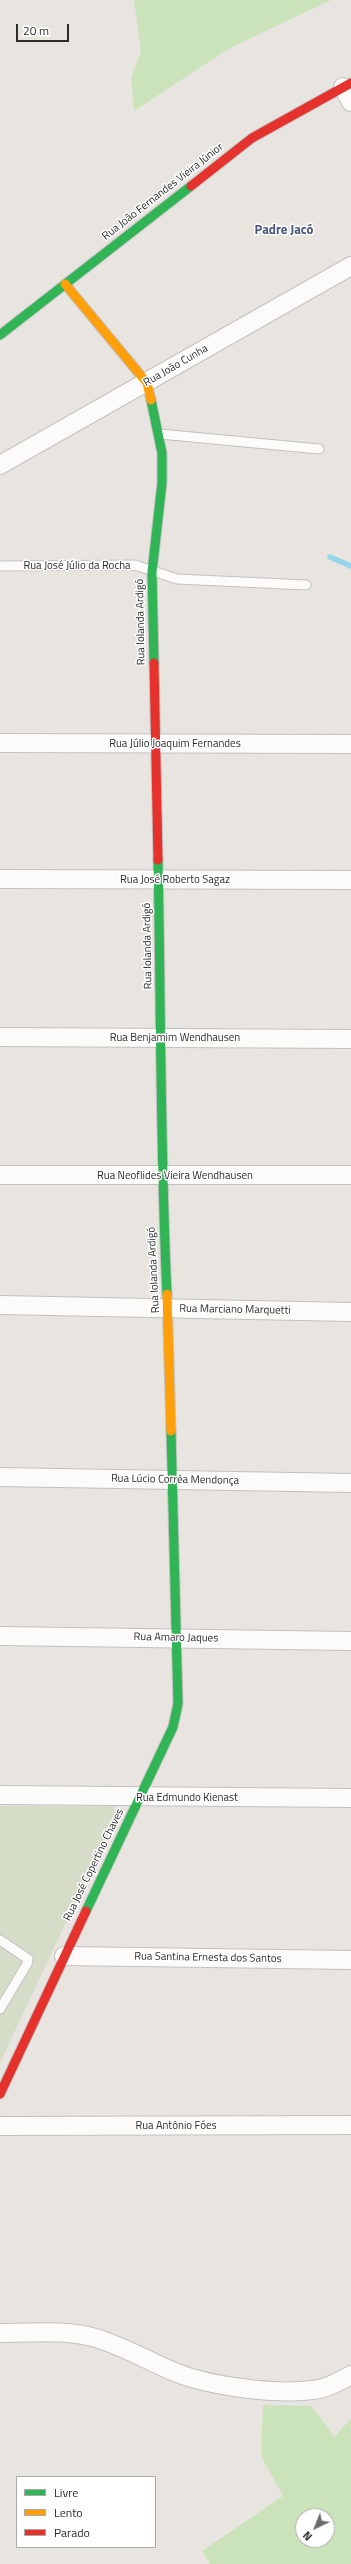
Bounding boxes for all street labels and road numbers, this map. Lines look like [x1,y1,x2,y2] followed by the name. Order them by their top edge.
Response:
[100,141,226,243] street label: Rua João Fernandes Vieira Júnior
[141,342,211,390] street label: Rua João Cunha
[23,559,131,573] street label: Rua José Júlio da Rocha
[134,579,148,665] street label: Rua Iolanda Ardigó
[109,737,241,751] street label: Rua Júlio Joaquim Fernandes
[120,873,230,887] street label: Rua José Roberto Sagaz
[141,903,155,989] street label: Rua Iolanda Ardigó
[110,1031,240,1045] street label: Rua Benjamim Wendhausen
[97,1169,253,1183] street label: Rua Neoflides Vieira Wendhausen
[145,1226,163,1314] street label: Rua Iolanda Ardigó
[179,1302,291,1318] street label: Rua Marciano Marquetti
[111,1472,239,1488] street label: Rua Lúcio Corrêa Mendonça
[134,1631,218,1645] street label: Rua Amaro Jaques
[136,1791,238,1805] street label: Rua Edmundo Kienast
[61,1807,127,1923] street label: Rua José Copertino Chaves
[134,1950,282,1966] street label: Rua Santina Ernesta dos Santos
[135,2119,217,2133] street label: Rua Antônio Fóes

